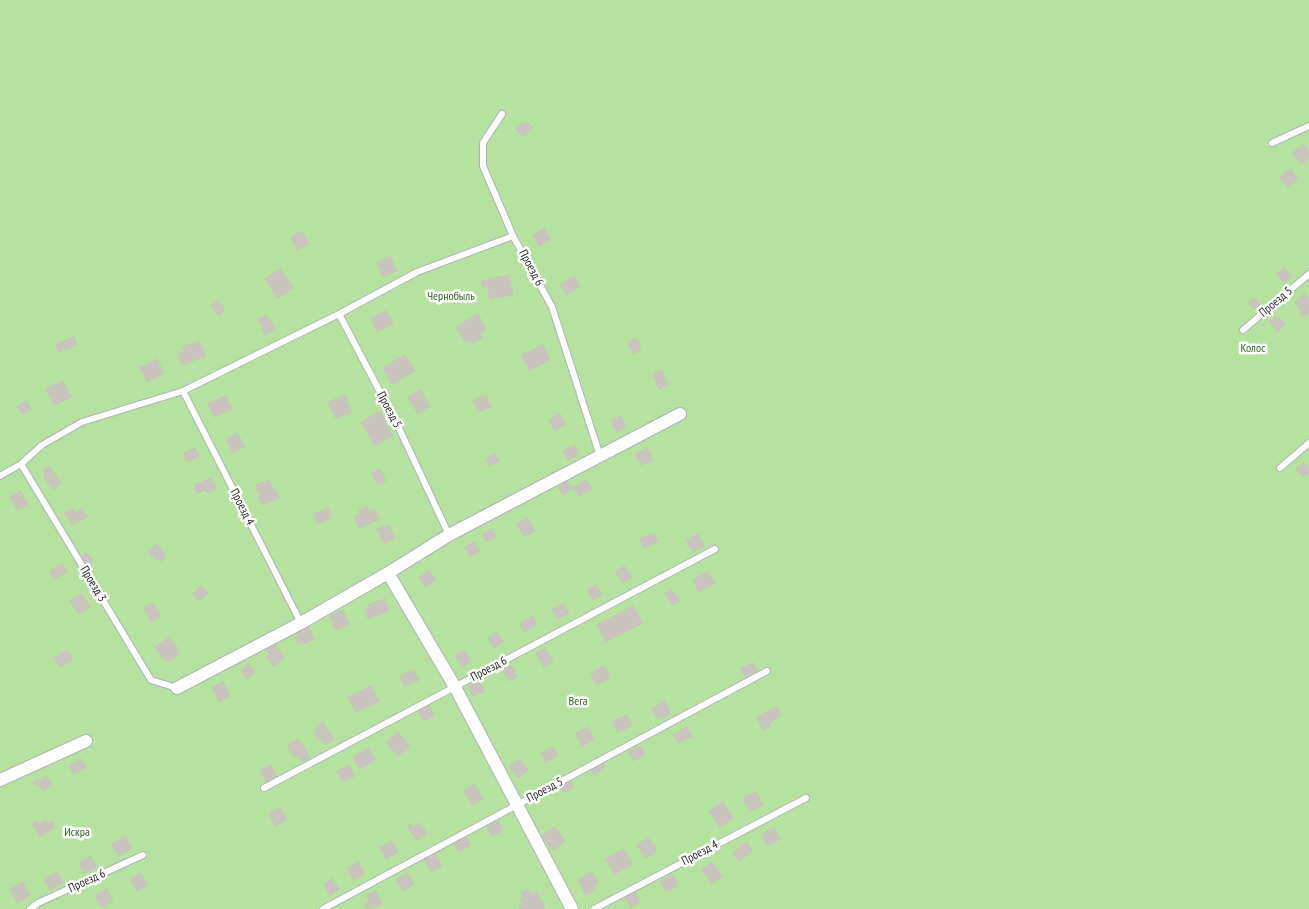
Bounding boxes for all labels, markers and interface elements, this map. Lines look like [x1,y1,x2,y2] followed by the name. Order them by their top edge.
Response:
[515,247,547,289] street label: Проезд 6
[1256,284,1296,320] street label: Проезд 5
[427,290,475,304] park label: Чернобыль
[1241,342,1265,356] park label: Колос
[373,389,405,431] street label: Проезд 5
[227,486,257,528] street label: Проезд 4
[77,564,109,604] street label: Проезд 3
[468,653,510,685] street label: Проезд 6
[569,695,587,709] park label: Вега
[524,774,566,806] street label: Проезд 5
[64,826,90,840] park label: Искра
[679,837,721,869] street label: Проезд 4
[66,866,108,896] street label: Проезд 6

